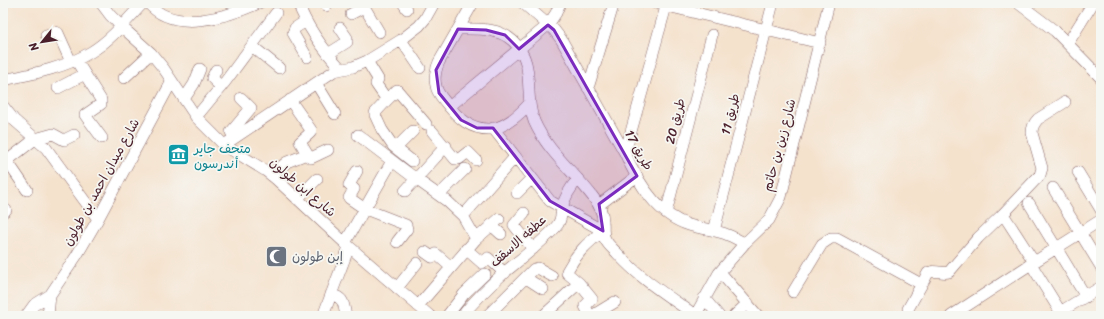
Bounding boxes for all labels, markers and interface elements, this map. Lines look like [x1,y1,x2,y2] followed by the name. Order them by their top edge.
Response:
[22,22,62,62] north arrow
[23,38,44,56] text: N
[714,91,746,137] street label: طريق 11
[658,96,692,146] street label: طريق 20
[756,96,802,194] street label: شارع زين بن حاتم
[56,114,146,250] street label: شارع ميدان احمد بن طولون
[618,125,660,175] street label: طريق 17
[193,137,251,175] place label: متحف جاير أندرسون
[166,142,192,168] museum icon: متحف جاير أندرسون
[264,151,342,223] street label: شارع ابن طولون
[484,209,552,273] street label: عطفه الاسقف
[264,243,290,269] mosque icon: إبن طولون
[292,245,343,268] place label: إبن طولون

